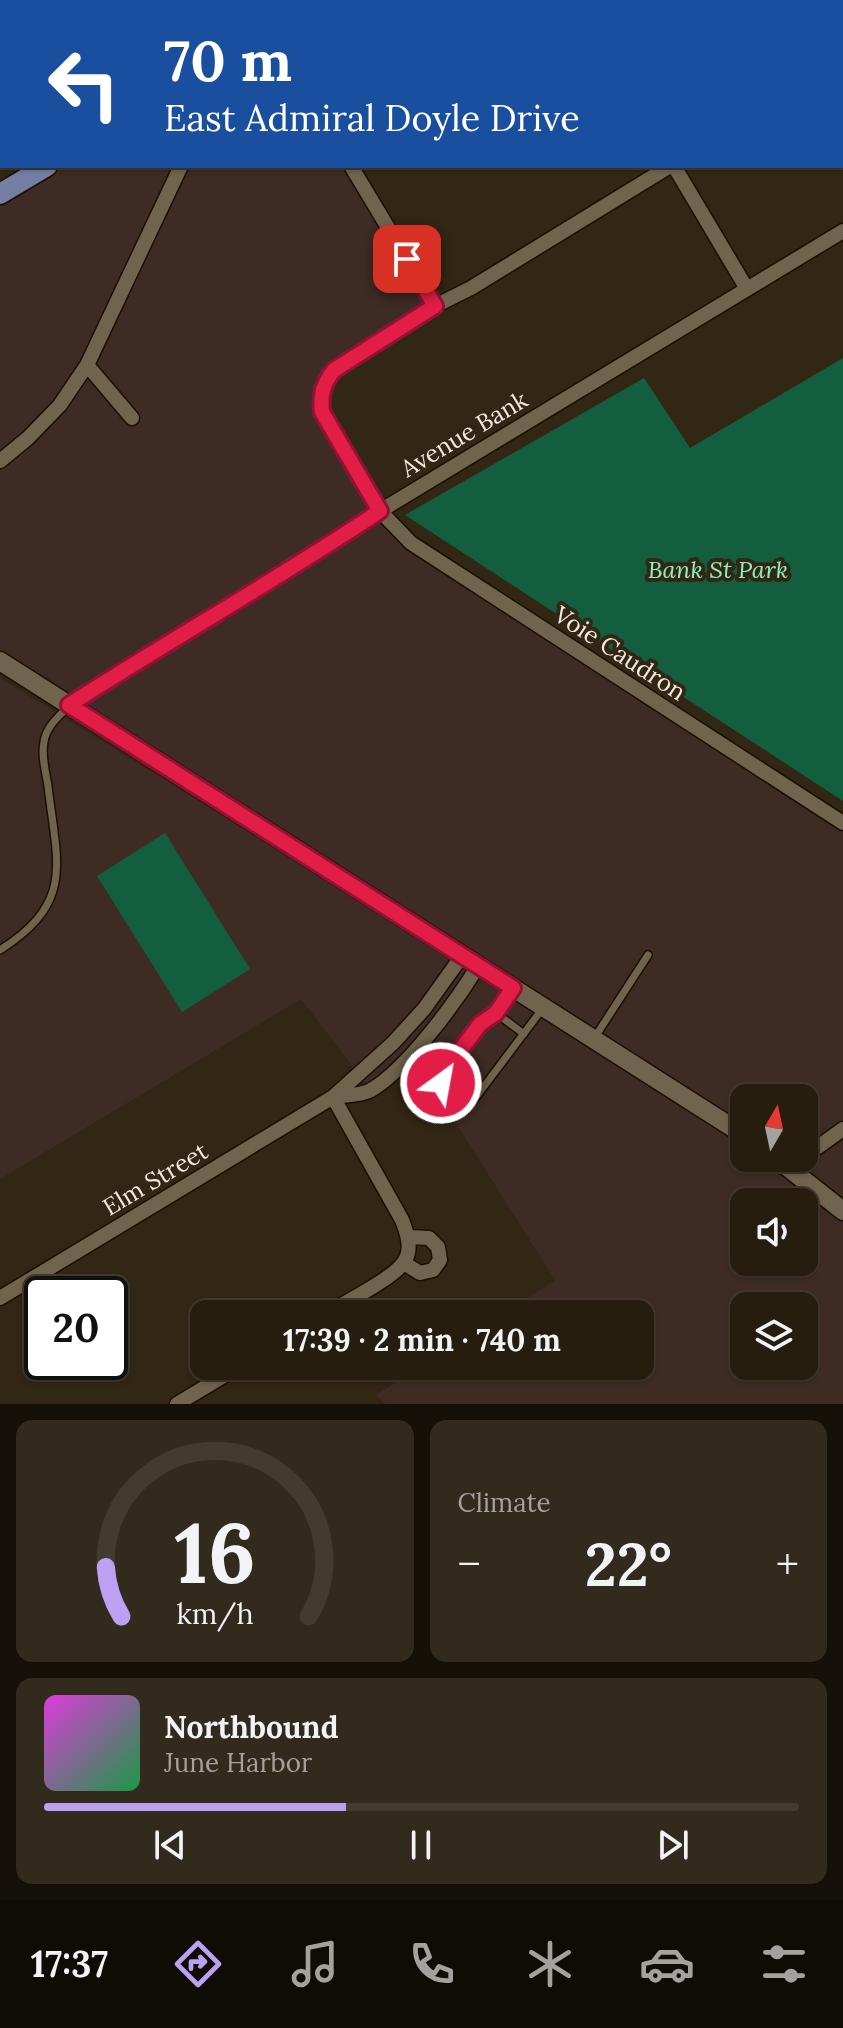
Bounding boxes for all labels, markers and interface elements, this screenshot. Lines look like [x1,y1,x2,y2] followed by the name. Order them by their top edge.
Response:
[164,25,292,96] text: 70 m
[32,32,136,136] icon: left
[164,95,580,141] text: East Admiral Doyle Drive
[373,225,441,293] pin
[385,237,429,281] icon: arrive
[394,384,533,485] street label: Avenue Bank
[648,554,788,585] park label: Bank St Park
[547,598,692,707] street label: Voie Caudron
[399,1041,483,1125] position arrow
[730,1084,818,1172] north arrow
[730,1084,818,1380] map controls
[97,1135,214,1222] street label: Elm Street
[730,1188,818,1276] button: sound
[24,1276,128,1380] speed limit sign: 20
[730,1292,818,1380] button: layers
[283,1321,561,1359] text: 17:39 · 2 min · 740 m
[458,1486,551,1519] text: Climate
[174,1499,256,1606] text: 16
[585,1526,672,1602] text: 22°
[458,1536,481,1592] text: −
[776,1536,799,1592] text: +
[176,1595,253,1632] text: km/h
[164,1708,339,1746] text: Northbound
[164,1746,312,1779] text: June Harbor
[148,1823,192,1867] icon: previous
[399,1823,443,1867] icon: pause
[651,1823,695,1867] icon: next
[170,1936,226,1992] icon: directions
[287,1936,343,1992] icon: music
[404,1936,460,1992] icon: phone
[522,1936,578,1992] icon: climate
[639,1936,695,1992] icon: car
[756,1936,812,1992] icon: filters
[31,1941,108,1987] text: 17:37

